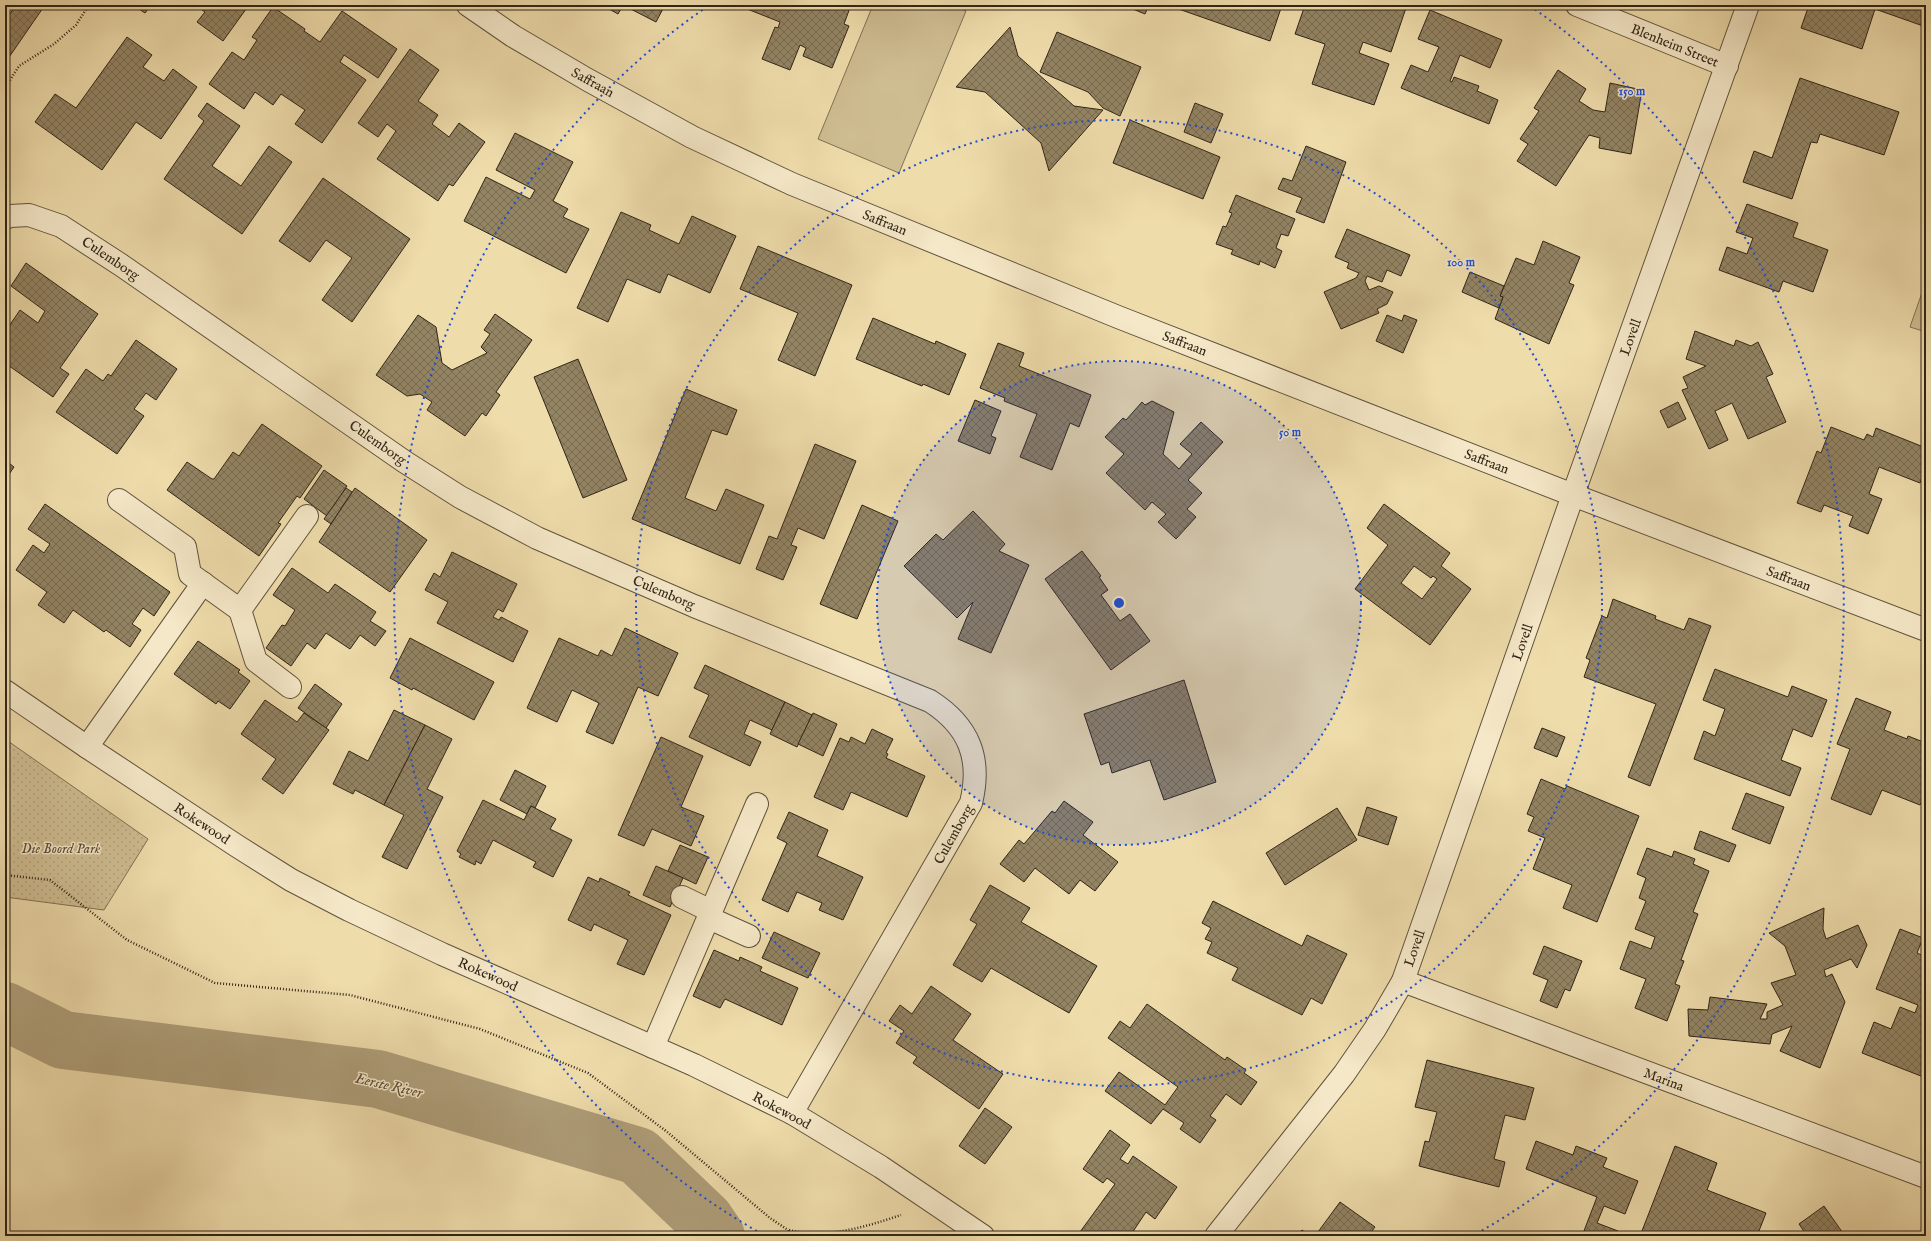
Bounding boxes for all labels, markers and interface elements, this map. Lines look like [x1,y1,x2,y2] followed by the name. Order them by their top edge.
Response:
[1628,20,1721,72] street label: Blenheim Street
[568,64,618,102] street label: Saffraan
[1619,84,1646,99] text: 150 m
[860,206,910,240] street label: Saffraan
[78,233,143,285] street label: Culemborg
[1447,255,1476,270] text: 100 m
[1616,316,1646,358] street label: Lovell
[1160,327,1210,361] street label: Saffraan
[345,417,410,469] street label: Culemborg
[1279,425,1302,440] text: 50 m
[1462,445,1512,479] street label: Saffraan
[1764,562,1814,596] street label: Saffraan
[630,572,698,614] street label: Culemborg
[1112,596,1126,610] centre of rings
[1508,621,1538,663] street label: Lovell
[170,799,233,849] street label: Rokewood
[930,801,978,868] street label: Culemborg
[22,840,101,858] park label: Die Boord Park
[1400,927,1430,969] street label: Lovell
[455,954,521,996] street label: Rokewood
[1641,1064,1687,1096] street label: Marina
[352,1068,425,1103] water label: Eerste River
[749,1088,814,1134] street label: Rokewood

